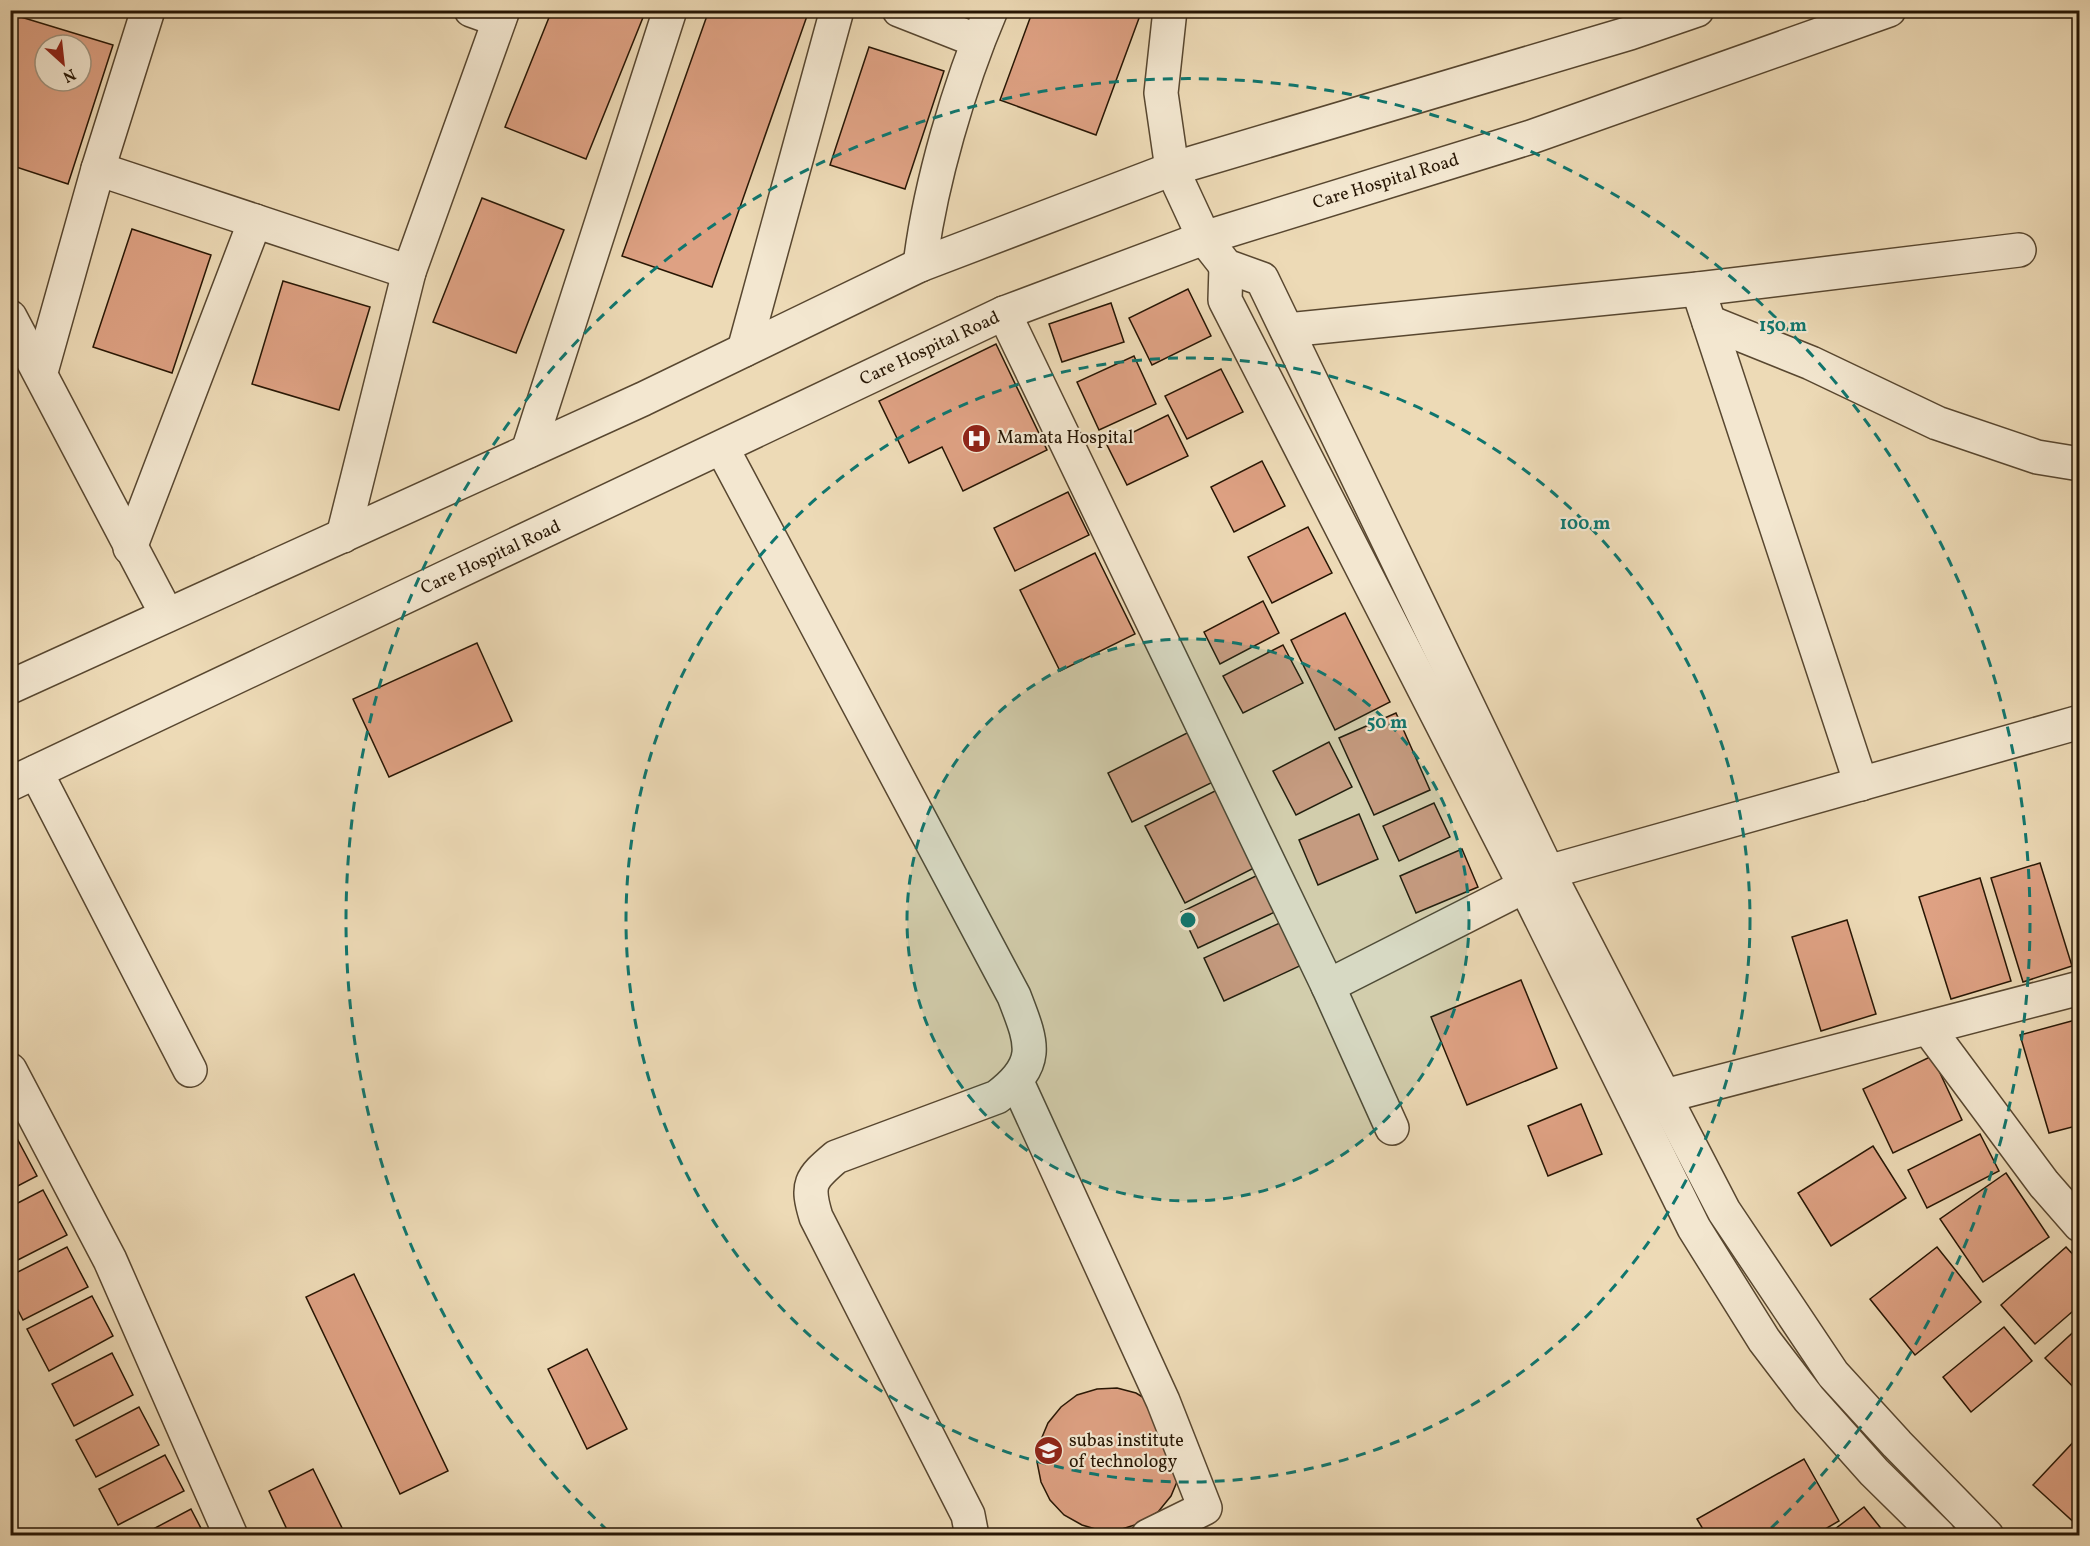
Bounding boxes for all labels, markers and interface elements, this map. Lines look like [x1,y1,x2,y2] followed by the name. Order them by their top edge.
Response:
[33,33,93,93] north arrow
[58,62,79,87] text: N
[1310,148,1462,216] street label: Care Hospital Road
[856,306,1004,392] street label: Care Hospital Road
[1759,314,1807,339] text: 150 m
[960,422,992,454] hospital icon: Mamata Hospital
[997,426,1133,451] place label: Mamata Hospital
[1560,512,1610,537] text: 100 m
[417,515,565,601] street label: Care Hospital Road
[1367,711,1407,736] text: 50 m
[1178,910,1198,930] centre of rings
[1069,1429,1184,1475] place label: subas institute of technology
[1032,1435,1064,1467] school or university icon: subas institute of technology

